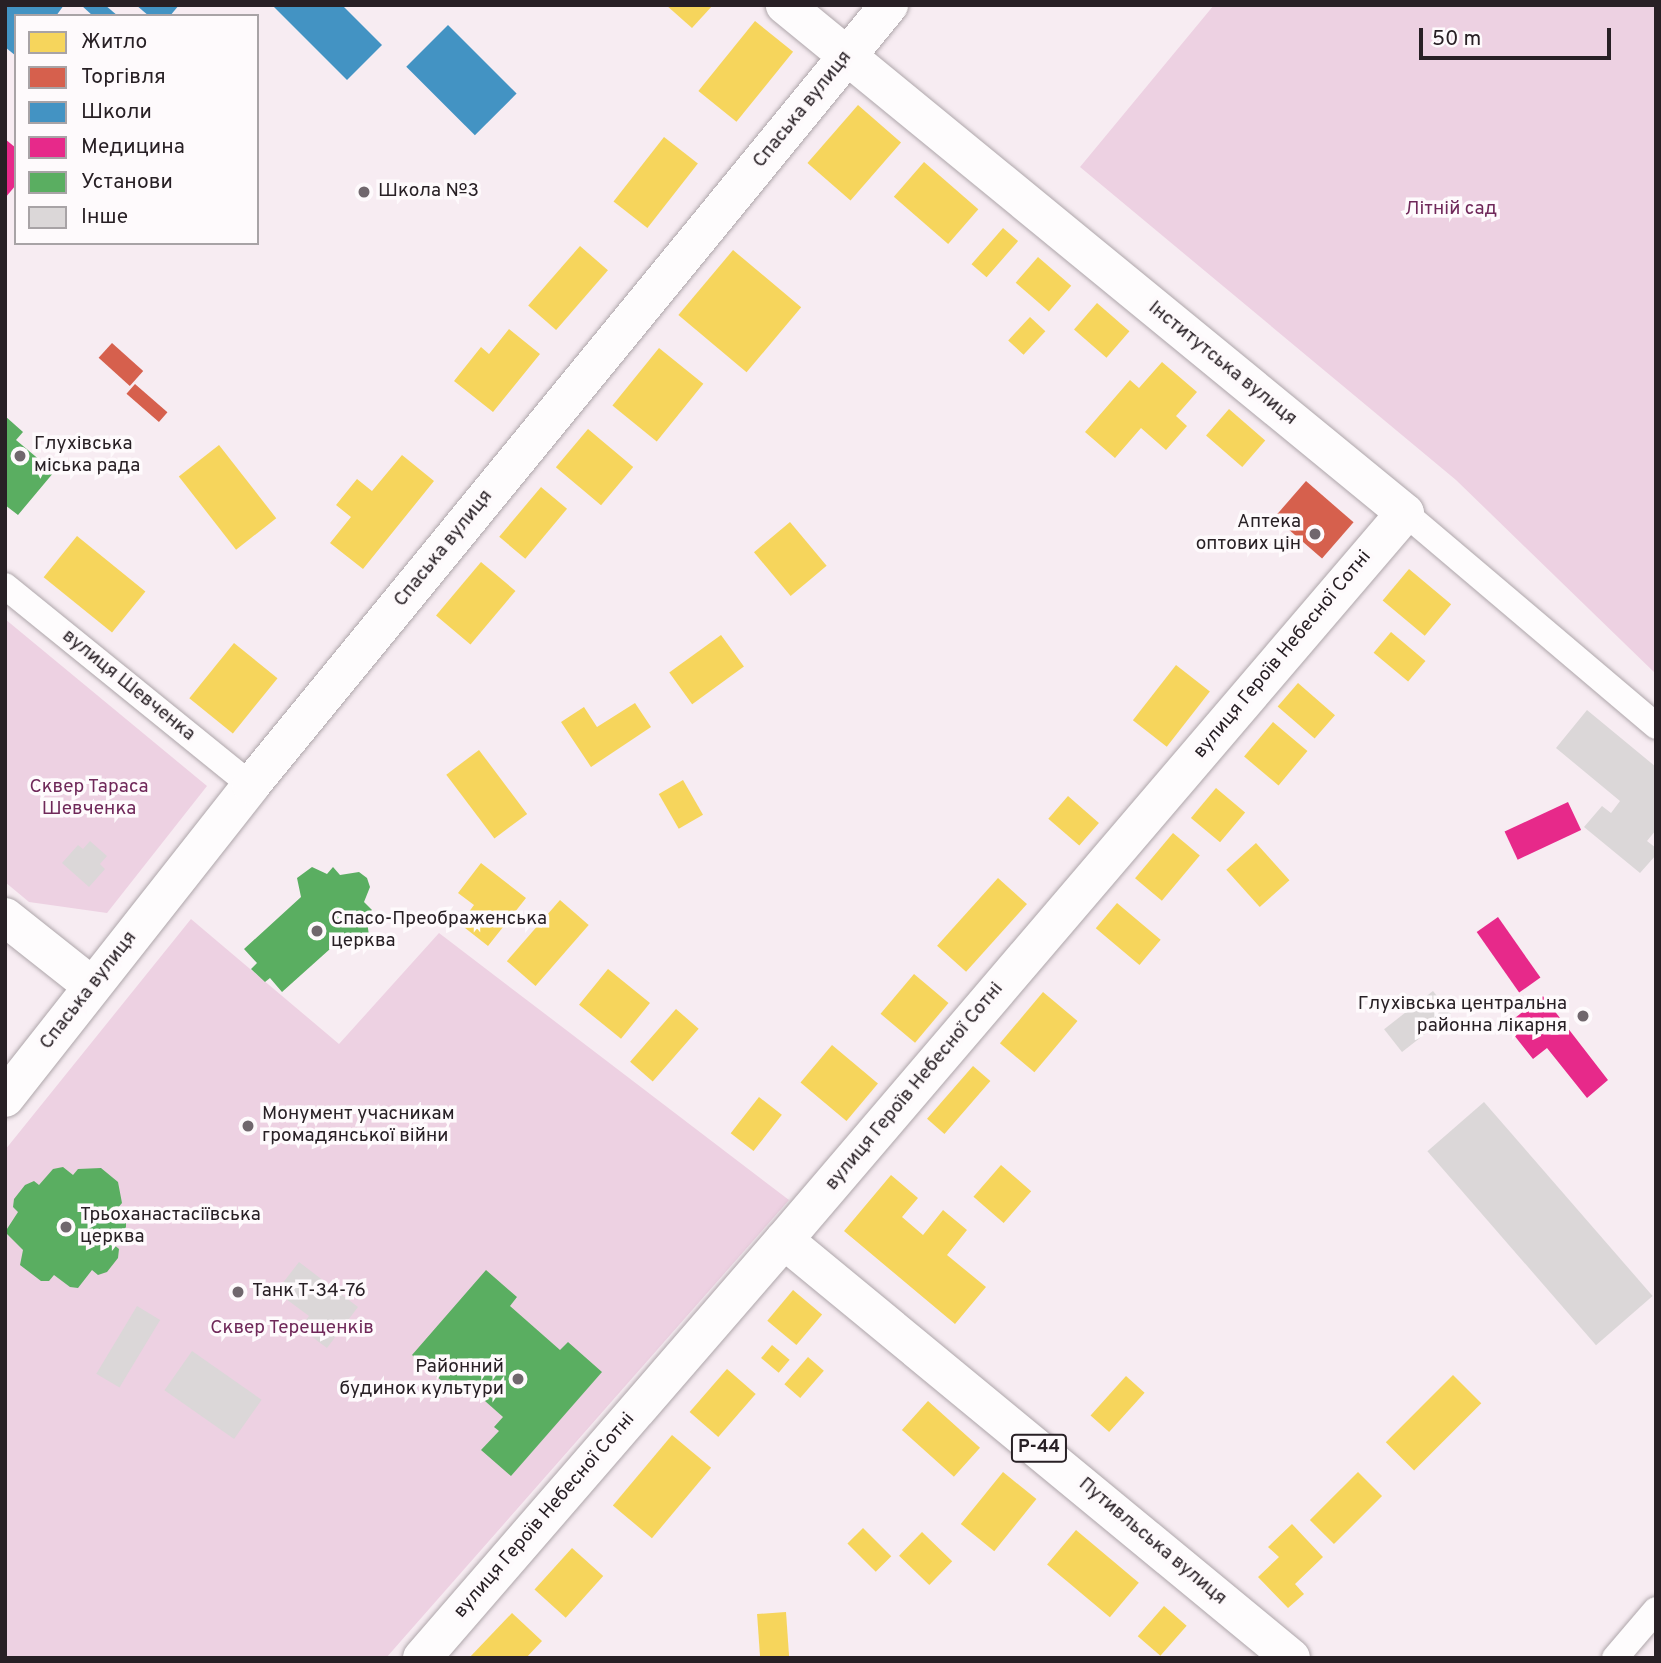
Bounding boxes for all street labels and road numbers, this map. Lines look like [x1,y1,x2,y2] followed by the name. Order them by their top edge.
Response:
[749,47,857,173] street label: Спаська вулиця
[1143,297,1301,431] street label: Інститутська вулиця
[390,486,498,612] street label: Спаська вулиця
[1189,546,1377,764] street label: вулиця Героїв Небесної Сотні
[57,625,199,747] street label: вулиця Шевченка
[36,927,142,1055] street label: Спаська вулиця
[821,978,1009,1196] street label: вулиця Героїв Небесної Сотні
[450,1409,640,1623] street label: вулиця Героїв Небесної Сотні
[1009,1434,1069,1462] road number: Р-44
[1073,1473,1231,1611] street label: Путивльська вулиця

